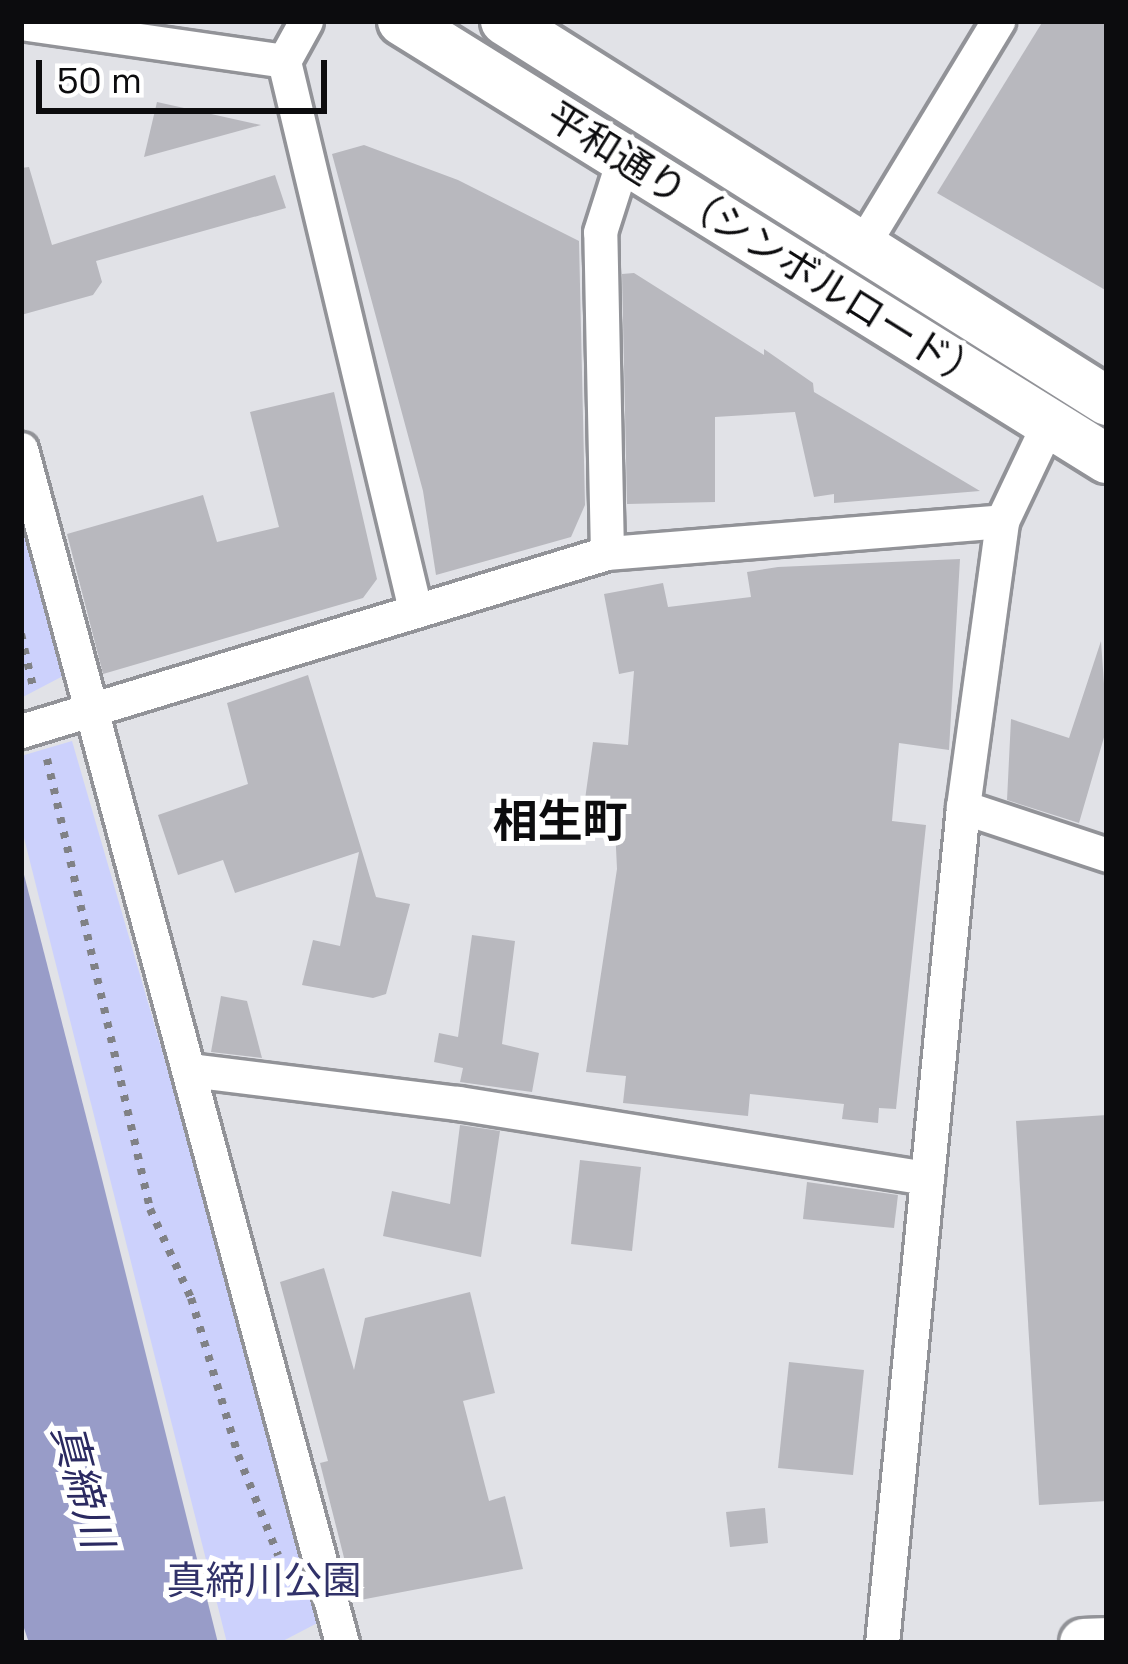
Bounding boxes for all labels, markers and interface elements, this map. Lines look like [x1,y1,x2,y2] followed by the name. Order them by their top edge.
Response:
[42,36,333,110] scale bar
[57,58,142,104] text: 50 m
[538,93,992,401] street label: 平和通り（シンボルロード）
[493,795,627,849] district label: 相生町
[41,1419,123,1553] water label: 真締川
[167,1558,361,1604] park label: 真締川公園

